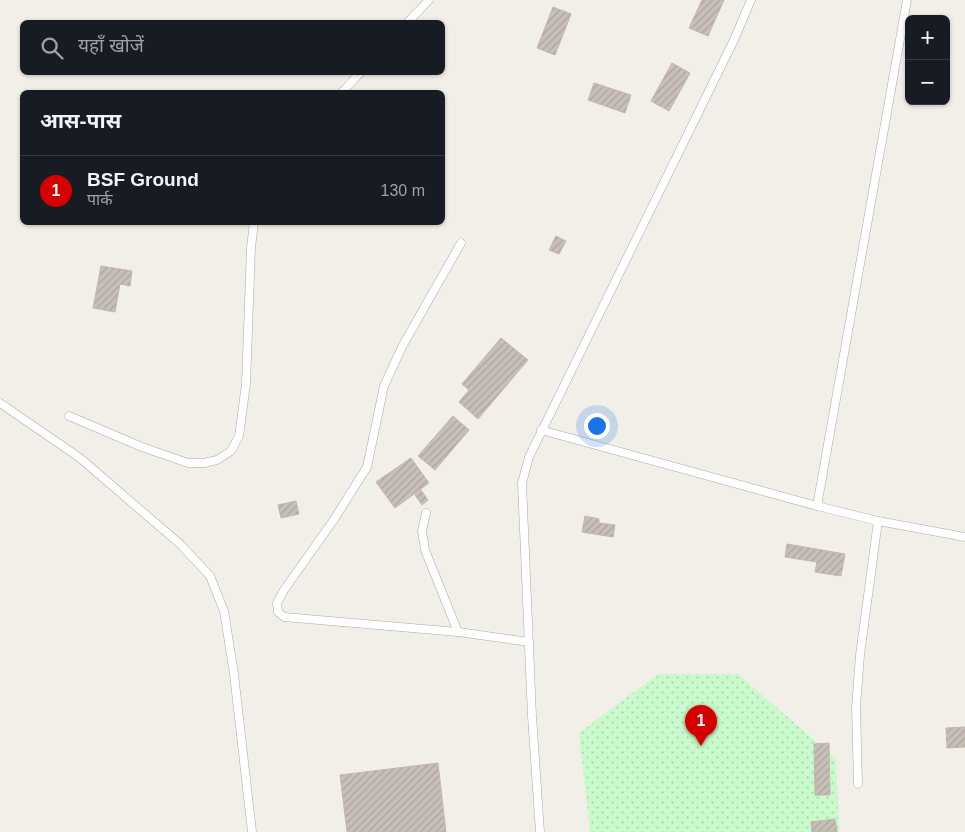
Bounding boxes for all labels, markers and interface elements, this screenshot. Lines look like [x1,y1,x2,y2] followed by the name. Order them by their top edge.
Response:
[905,15,950,105] map controls
[905,15,950,60] button: +
[20,20,445,75] search box
[38,34,66,62] icon: search
[78,35,144,56] text: यहाँ खोजें
[905,60,950,105] button: −
[40,109,121,132] text: आस-पास
[87,169,199,190] text: BSF Ground
[52,182,60,199] text: 1
[381,182,425,199] text: 130 m
[87,191,113,208] text: पार्क
[584,413,610,439] your location
[685,705,717,746] pin: 1

